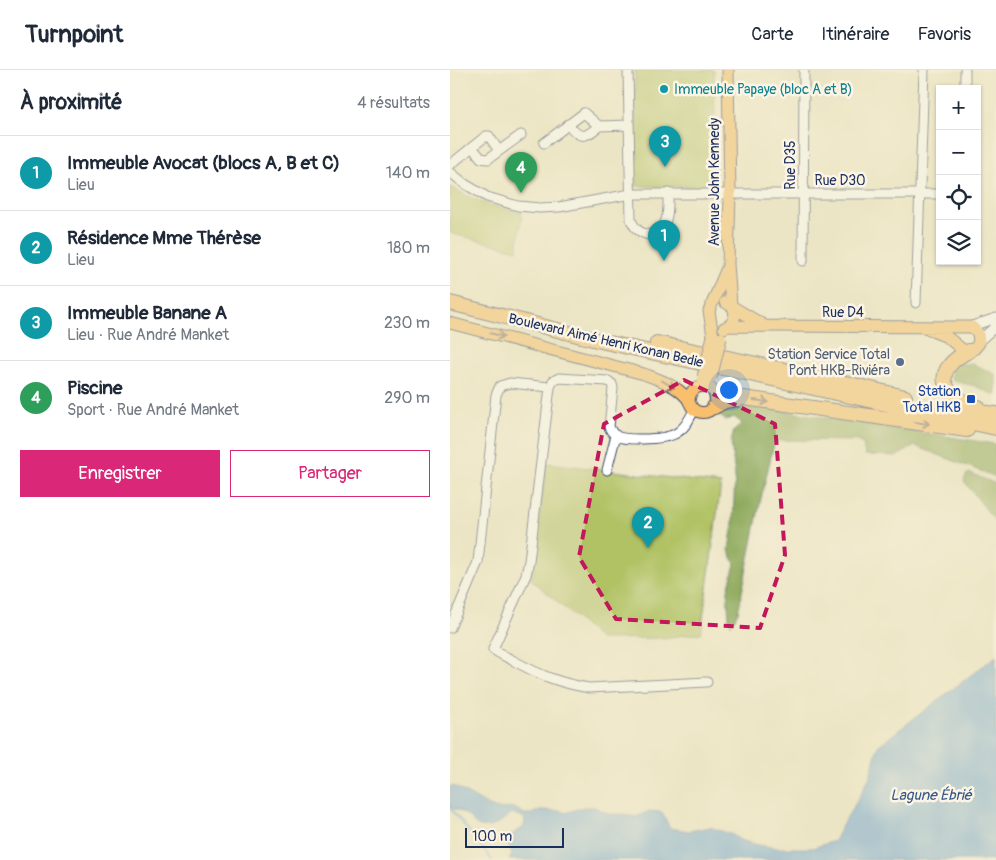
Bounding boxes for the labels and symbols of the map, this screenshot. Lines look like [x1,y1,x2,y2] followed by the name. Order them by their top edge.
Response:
[674,81,852,98] place label: Immeuble Papaye (bloc A et B)
[658,83,670,95] marker: Immeuble Papaye (bloc A et B)
[706,118,723,246] street label: Avenue John Kennedy
[649,126,681,167] pin: 3
[782,140,799,190] street label: Rue D35
[505,152,537,193] pin: 4
[814,172,866,189] street label: Rue D30
[648,220,680,261] pin: 1
[822,304,864,321] street label: Rue D4
[507,310,705,371] street label: Boulevard Aimé Henri Konan Bedie
[489,331,505,341] one-way arrow
[768,346,890,379] place label: Station Service Total Pont HKB-Riviéra
[894,356,906,368] marker: Station Service Total Pont HKB-Riviéra
[716,377,742,403] your location
[661,379,676,389] one-way arrow
[903,383,961,416] place label: Station Total HKB
[965,393,977,405] marker: Station Total HKB
[753,396,769,406] one-way arrow
[914,419,930,429] one-way arrow
[632,507,664,548] pin: 2
[890,786,973,805] water label: Lagune Ébrié
[465,825,564,848] scale bar

